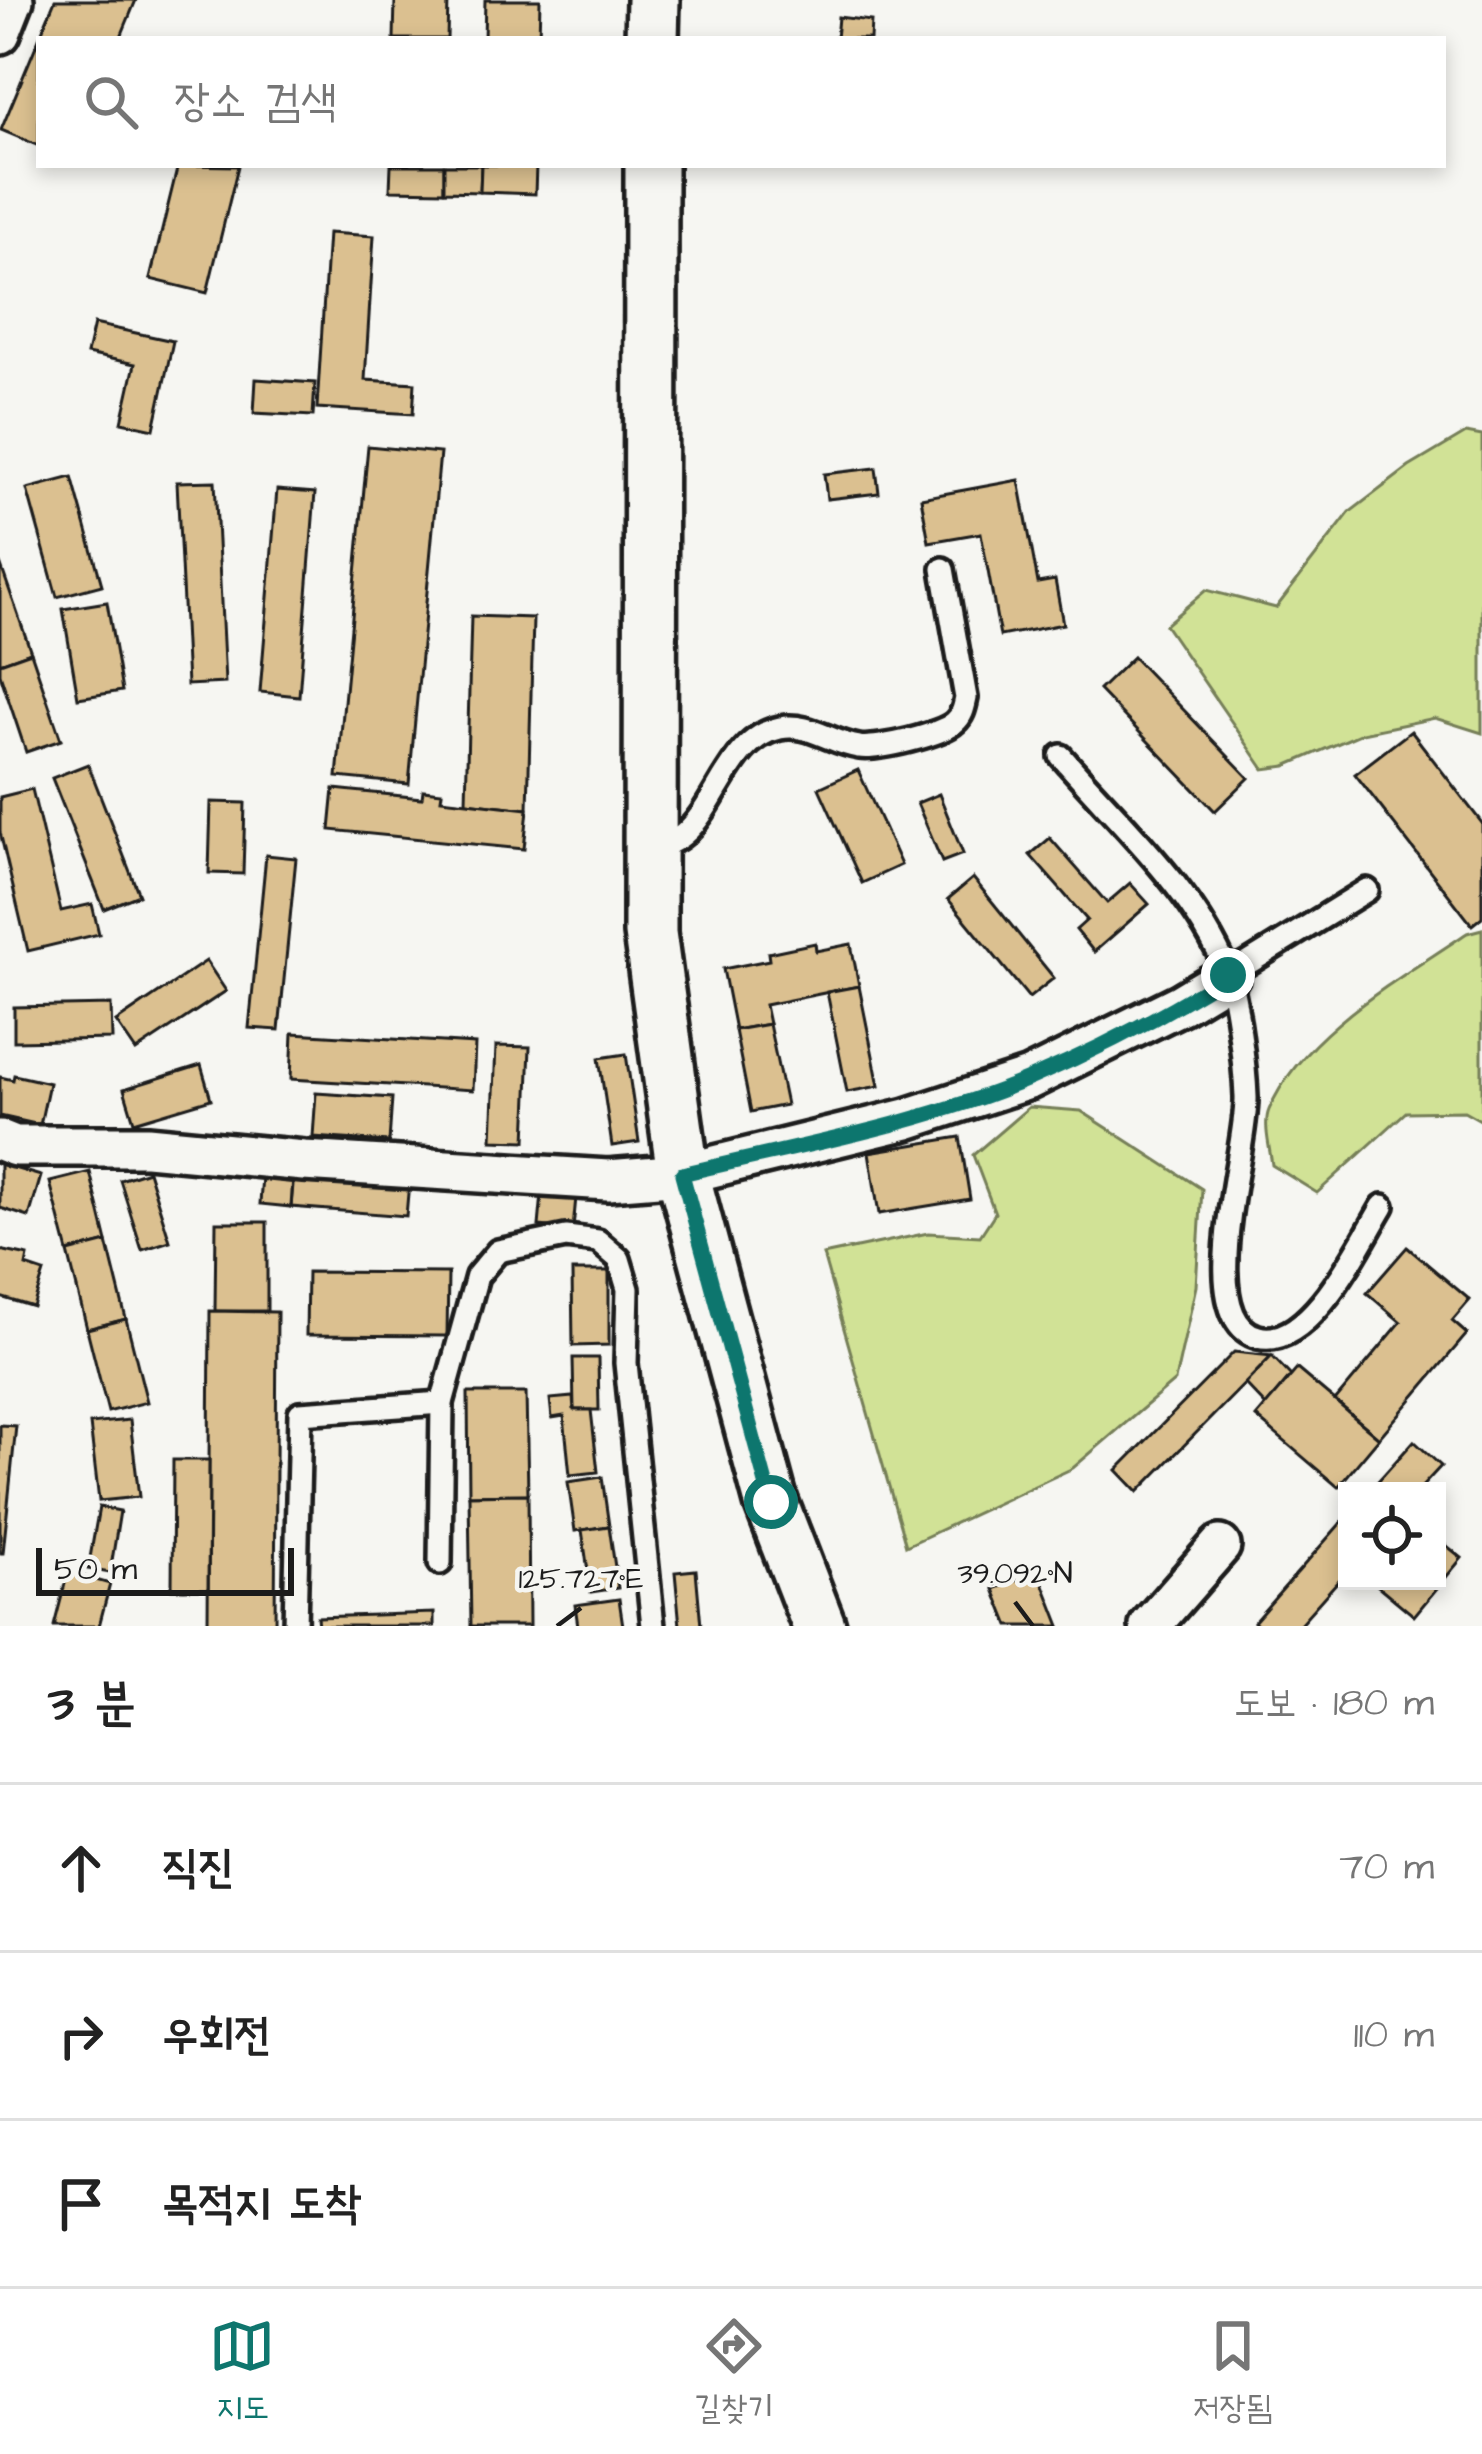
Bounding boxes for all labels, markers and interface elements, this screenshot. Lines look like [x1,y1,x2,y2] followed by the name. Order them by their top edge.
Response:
[36,36,1446,168] search box
[78,69,144,135] icon: search
[174,71,337,133] text: 장소 검색
[1201,948,1255,1002] route end
[744,1475,798,1529] route start
[1338,1482,1446,1590] map controls
[1338,1482,1446,1590] button: locate
[36,1542,294,1595] scale bar
[54,1546,137,1592] text: 50 m
[957,1553,1073,1595] text: 39.092°N
[519,1558,644,1600] text: 125.727°E
[48,1669,135,1740] text: 3 분
[1234,1677,1434,1731] text: 도보 · 180 m
[48,1835,114,1901] icon: ahead
[162,1837,234,1899] text: 직진
[1339,1841,1434,1895] text: 70 m
[48,2003,114,2069] icon: right
[162,2005,271,2067] text: 우회전
[1353,2009,1434,2063] text: 110 m
[48,2171,114,2237] icon: arrive
[162,2173,361,2235] text: 목적지 도착
[209,2313,275,2431] tab: 지도
[694,2313,774,2431] tab: 길찾기
[1193,2313,1273,2431] tab: 저장됨

